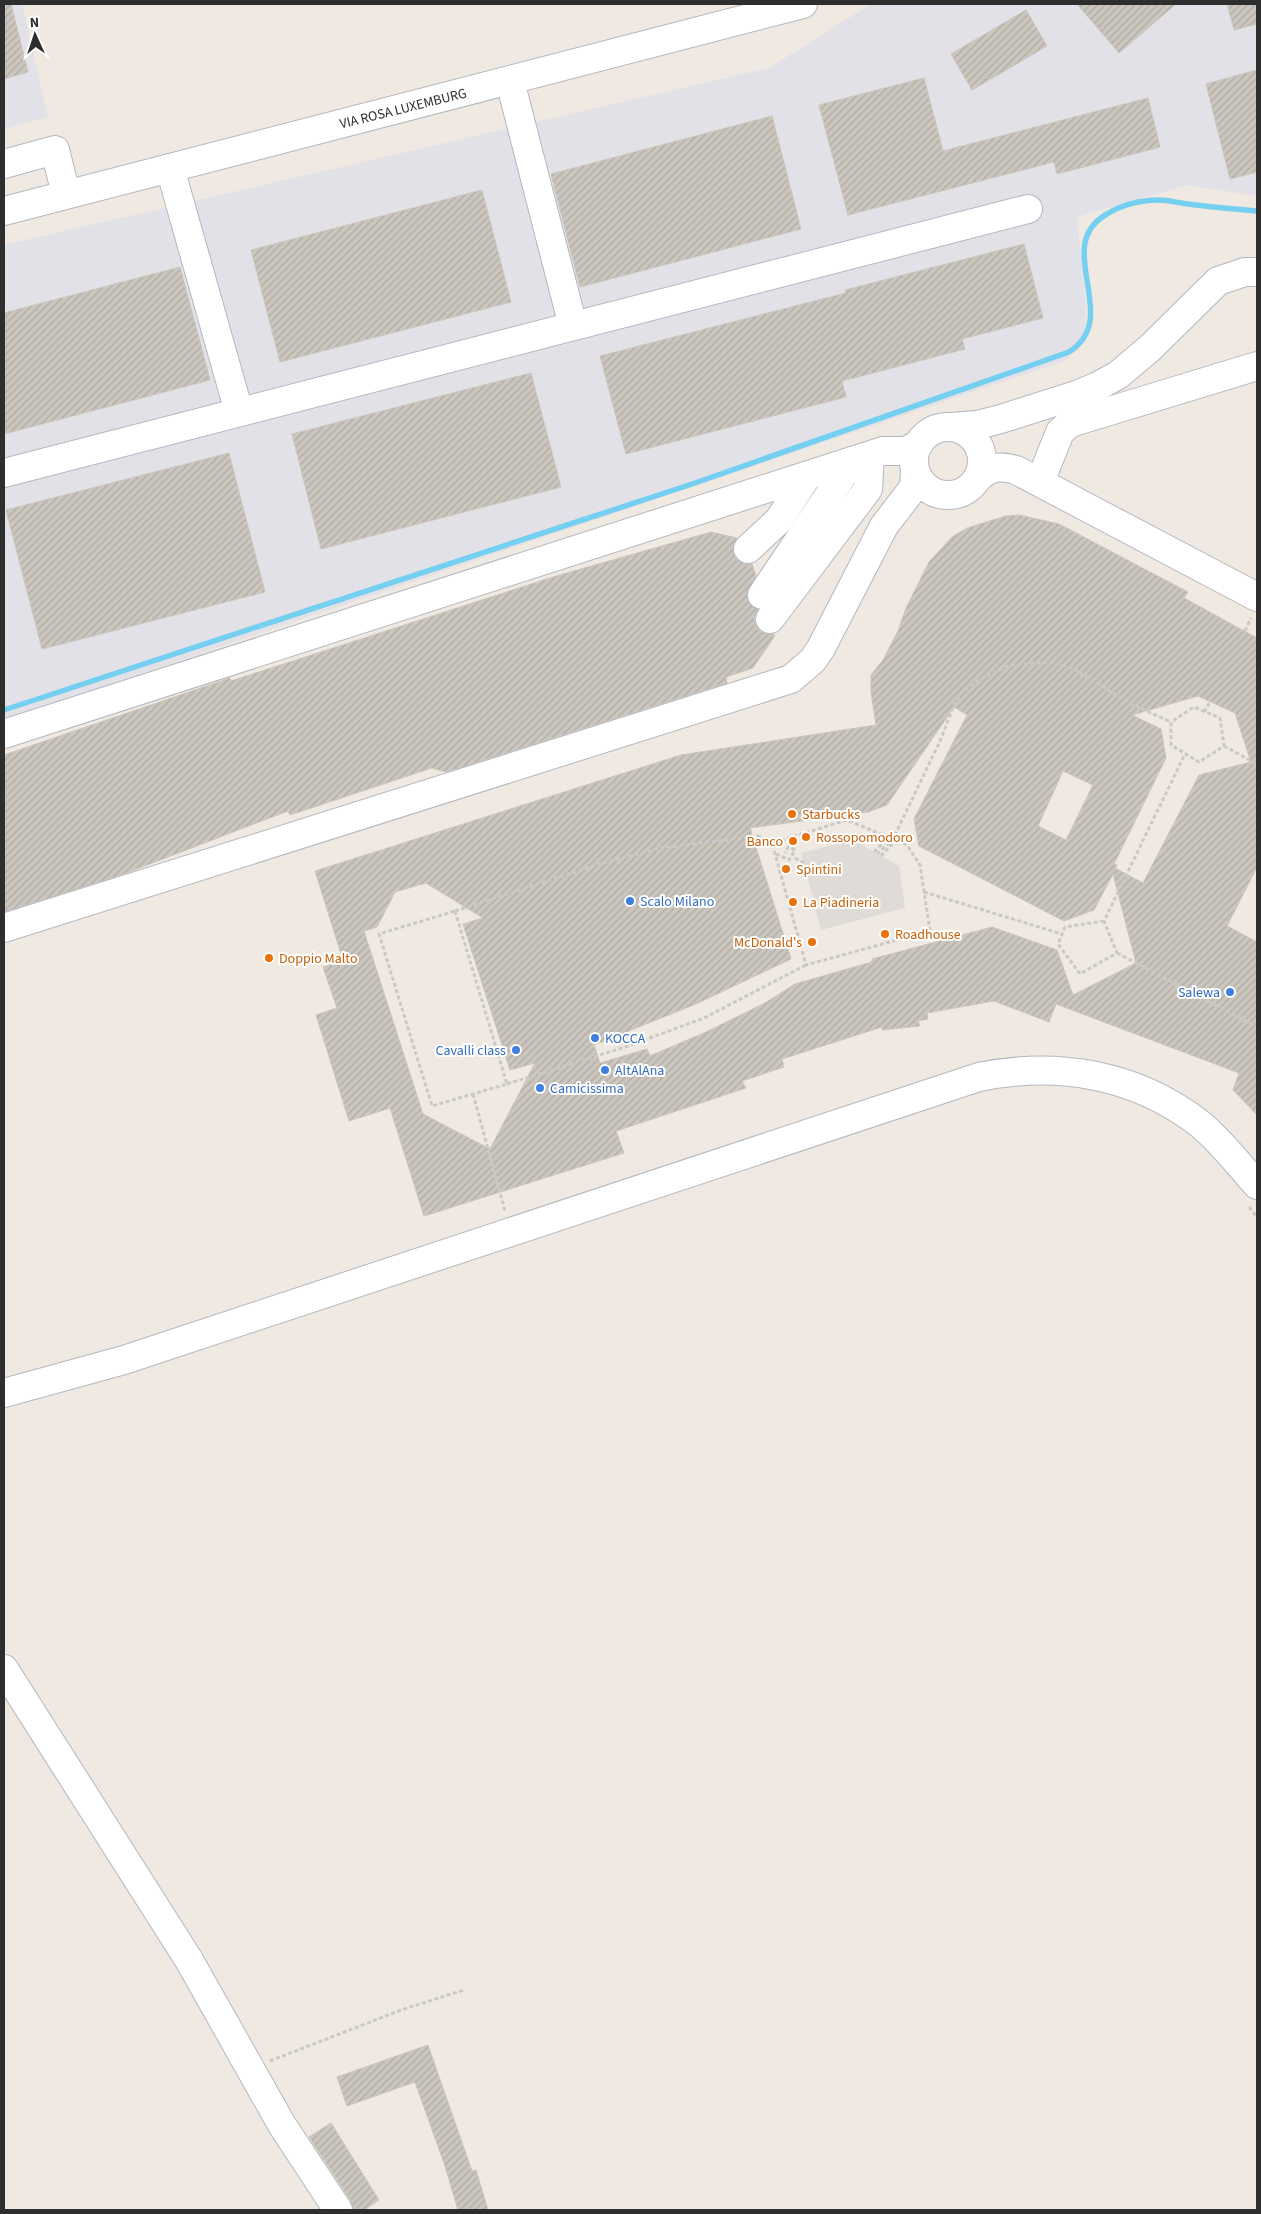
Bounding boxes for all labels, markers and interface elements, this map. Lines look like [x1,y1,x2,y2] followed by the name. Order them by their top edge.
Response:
[10,10,60,60] north arrow
[29,13,40,33] text: N
[338,84,469,134] street label: VIA ROSA LUXEMBURG
[802,805,860,825] place label: Starbucks
[786,808,798,820] marker: Starbucks
[816,828,913,848] place label: Rossopomodoro
[800,831,812,843] marker: Rossopomodoro
[746,832,783,852] place label: Banco
[787,835,799,847] marker: Banco
[796,860,842,880] place label: Spintini
[780,863,792,875] marker: Spintini
[640,892,714,912] place label: Scalo Milano
[803,893,879,913] place label: La Piadineria
[624,895,636,907] marker: Scalo Milano
[787,896,799,908] marker: La Piadineria
[895,925,961,945] place label: Roadhouse
[879,928,891,940] marker: Roadhouse
[734,933,802,953] place label: McDonald's
[806,936,818,948] marker: McDonald's
[279,949,358,969] place label: Doppio Malto
[263,952,275,964] marker: Doppio Malto
[1178,983,1220,1003] place label: Salewa
[1224,986,1236,998] marker: Salewa
[605,1029,646,1049] place label: KOCCA
[589,1032,601,1044] marker: KOCCA
[436,1041,506,1061] place label: Cavalli class
[510,1044,522,1056] marker: Cavalli class
[615,1061,664,1081] place label: AltAlAna
[599,1064,611,1076] marker: AltAlAna
[550,1079,624,1099] place label: Camicissima
[534,1082,546,1094] marker: Camicissima

